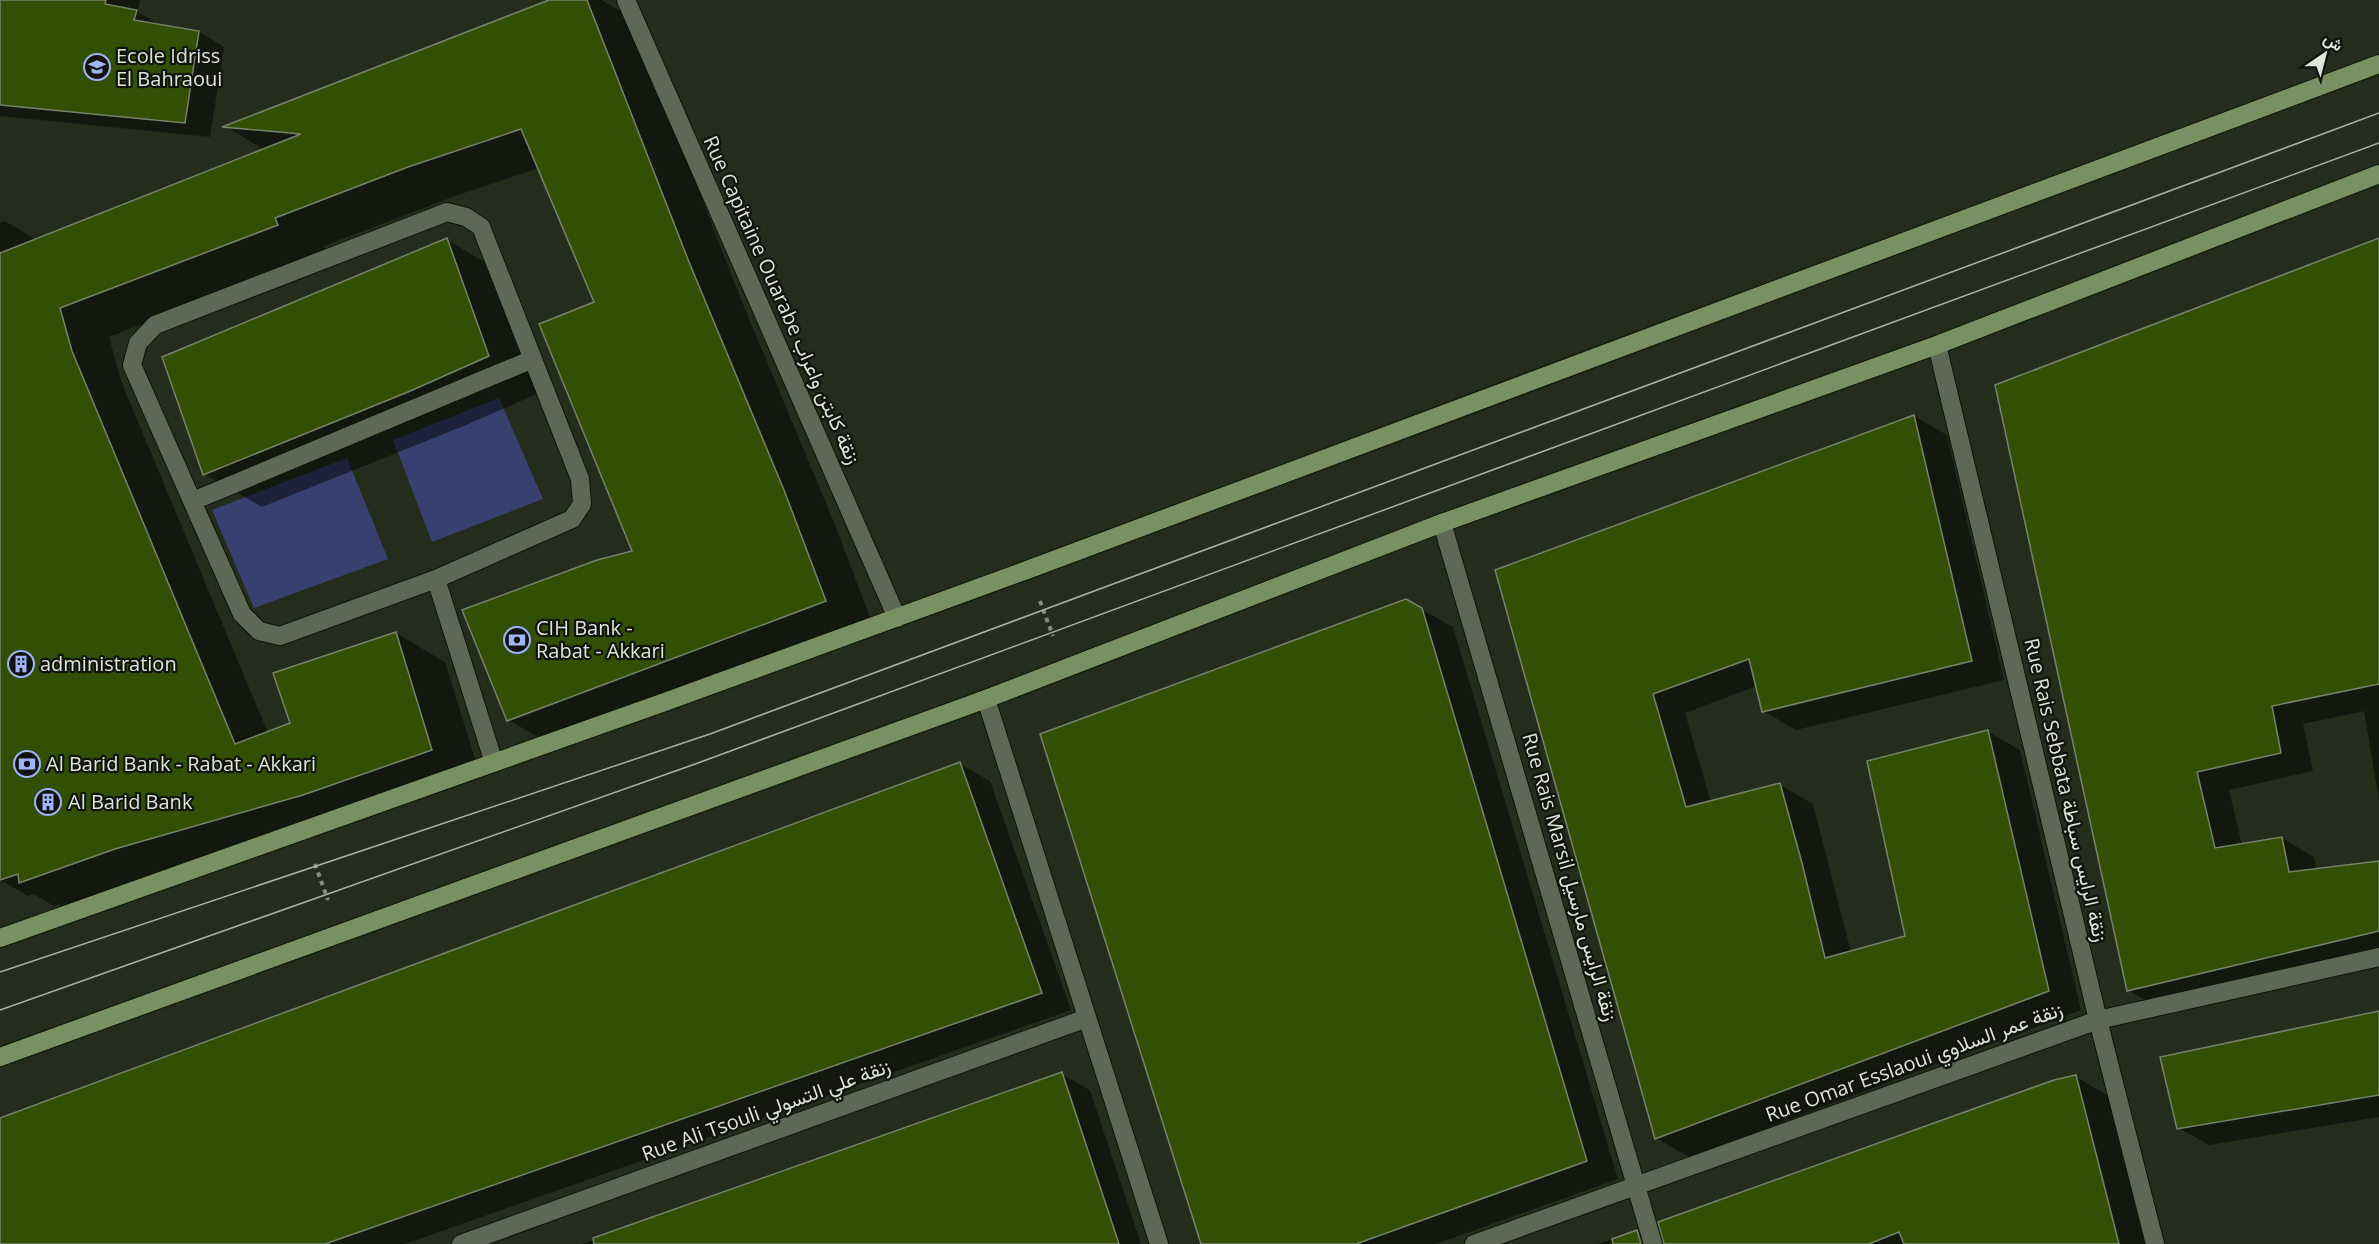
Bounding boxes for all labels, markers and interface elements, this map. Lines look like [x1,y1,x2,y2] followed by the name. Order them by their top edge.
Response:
[2295,24,2355,84] north arrow
[2319,27,2348,56] text: ش
[116,42,222,92] place label: Ecole Idriss El Bahraoui
[82,52,112,82] school or university icon: Ecole Idriss El Bahraoui
[698,131,867,468] street label: Rue Capitaine Ouarabe زنقة كابتن واعراب
[536,614,665,664] place label: CIH Bank - Rabat - Akkari
[502,625,532,655] bank icon: CIH Bank - Rabat - Akkari
[2018,635,2115,944] street label: Rue Rais Sebbata زنقة الرايس سباطة
[6,649,36,679] building icon: administration
[40,650,177,677] place label: administration
[1516,729,1625,1024] street label: Rue Rais Marsil زنقة الرايس مارسيل
[12,749,42,779] bank icon: Al Barid Bank - Rabat - Akkari
[46,750,316,777] place label: Al Barid Bank - Rabat - Akkari
[33,787,63,817] building icon: Al Barid Bank
[68,788,193,815] place label: Al Barid Bank
[1762,995,2068,1132] street label: Rue Omar Esslaoui زنقة عمر السلاوي
[638,1052,895,1171] street label: Rue Ali Tsouli زنقة علي التسولي

